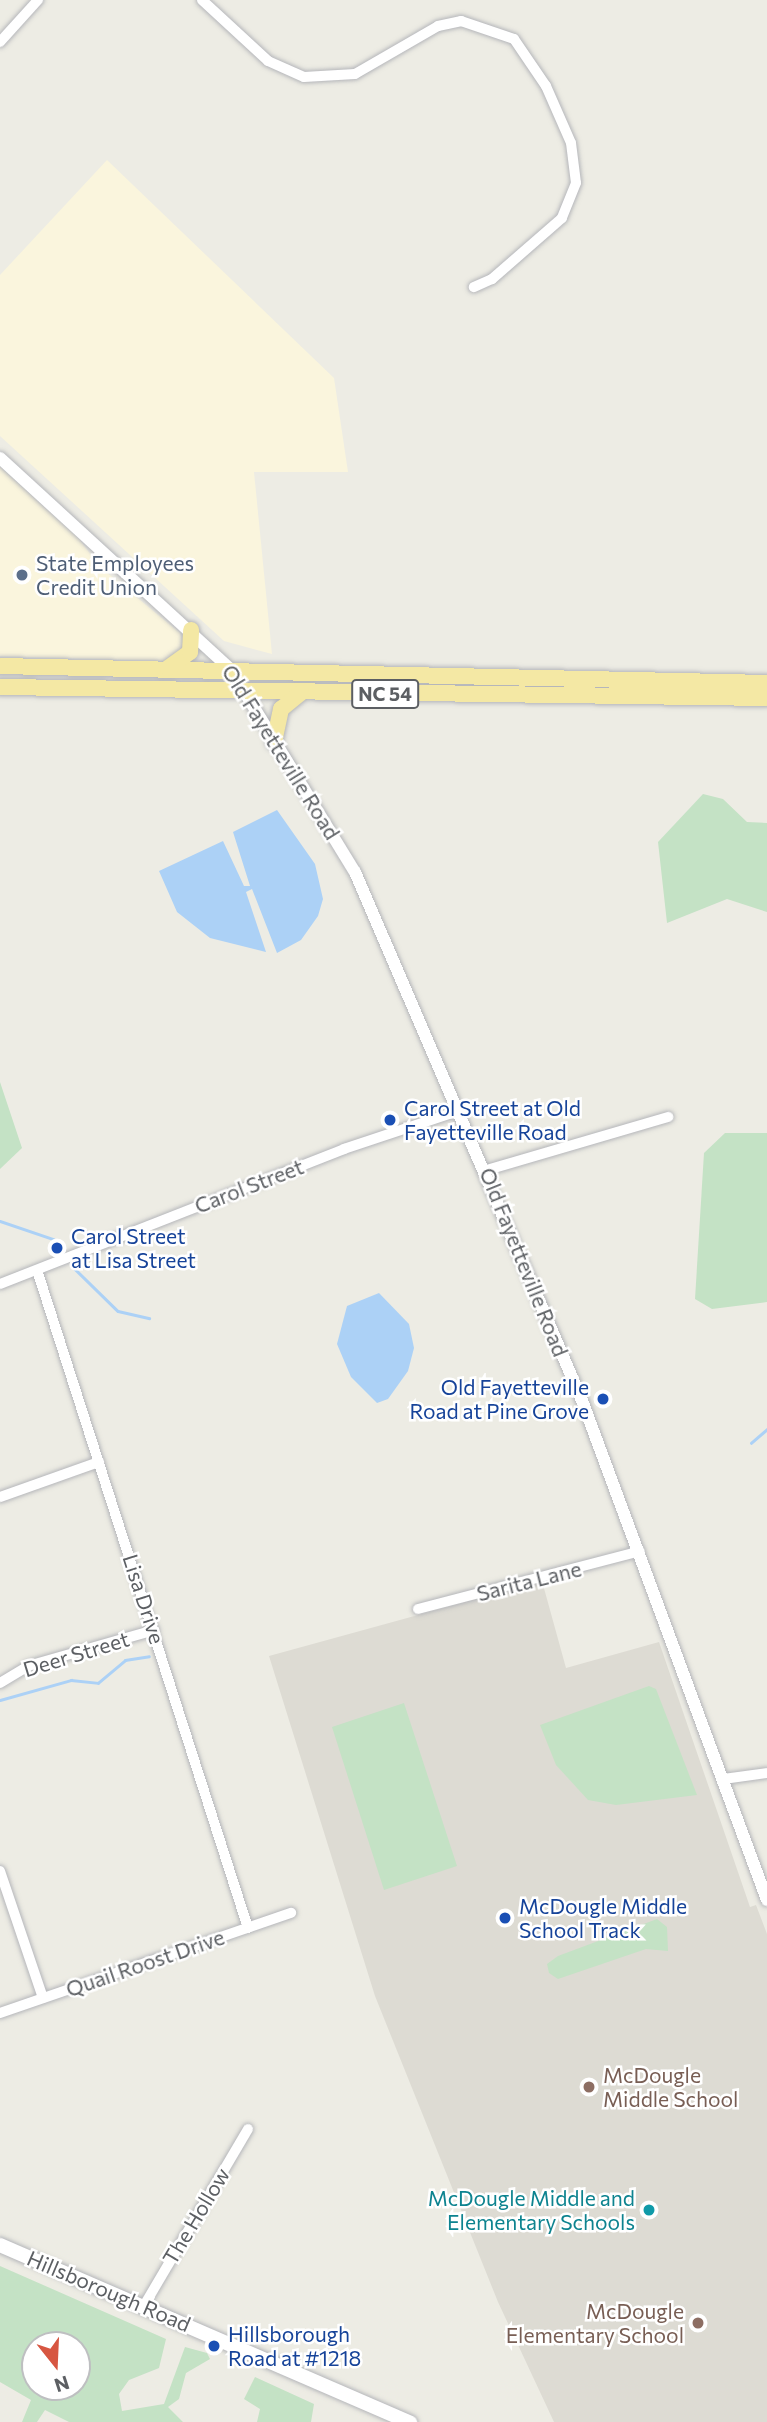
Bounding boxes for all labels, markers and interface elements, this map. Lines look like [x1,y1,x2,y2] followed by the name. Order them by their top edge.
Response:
[36,550,194,600] place label: State Employees Credit Union
[14,567,30,583] marker: State Employees Credit Union
[217,660,345,844] street label: Old Fayetteville Road
[350,678,420,709] road number: NC 54
[404,1095,581,1145] place label: Carol Street at Old Fayetteville Road
[382,1112,398,1128] marker: Carol Street at Old Fayetteville Road
[191,1154,307,1218] street label: Carol Street
[475,1164,573,1360] street label: Old Fayetteville Road
[71,1223,196,1273] place label: Carol Street at Lisa Street
[49,1240,65,1256] marker: Carol Street at Lisa Street
[410,1374,589,1424] place label: Old Fayetteville Road at Pine Grove
[595,1391,611,1407] marker: Old Fayetteville Road at Pine Grove
[118,1551,170,1647] street label: Lisa Drive
[474,1556,584,1606] street label: Sarita Lane
[20,1626,132,1682] street label: Deer Street
[519,1893,687,1943] place label: McDougle Middle School Track
[497,1910,513,1926] marker: McDougle Middle School Track
[63,1924,227,2002] street label: Quail Roost Drive
[603,2062,738,2112] place label: McDougle Middle School
[581,2079,597,2095] marker: McDougle Middle School
[157,2163,235,2269] street label: The Hollow
[428,2185,635,2235] place label: McDougle Middle and Elementary Schools
[641,2202,657,2218] marker: McDougle Middle and Elementary Schools
[23,2245,195,2337] street label: Hillsborough Road
[506,2298,684,2348] place label: McDougle Elementary School
[690,2315,706,2331] marker: McDougle Elementary School
[228,2321,361,2371] place label: Hillsborough Road at #1218
[21,2331,91,2401] north arrow
[206,2338,222,2354] marker: Hillsborough Road at #1218
[52,2371,72,2398] text: N

